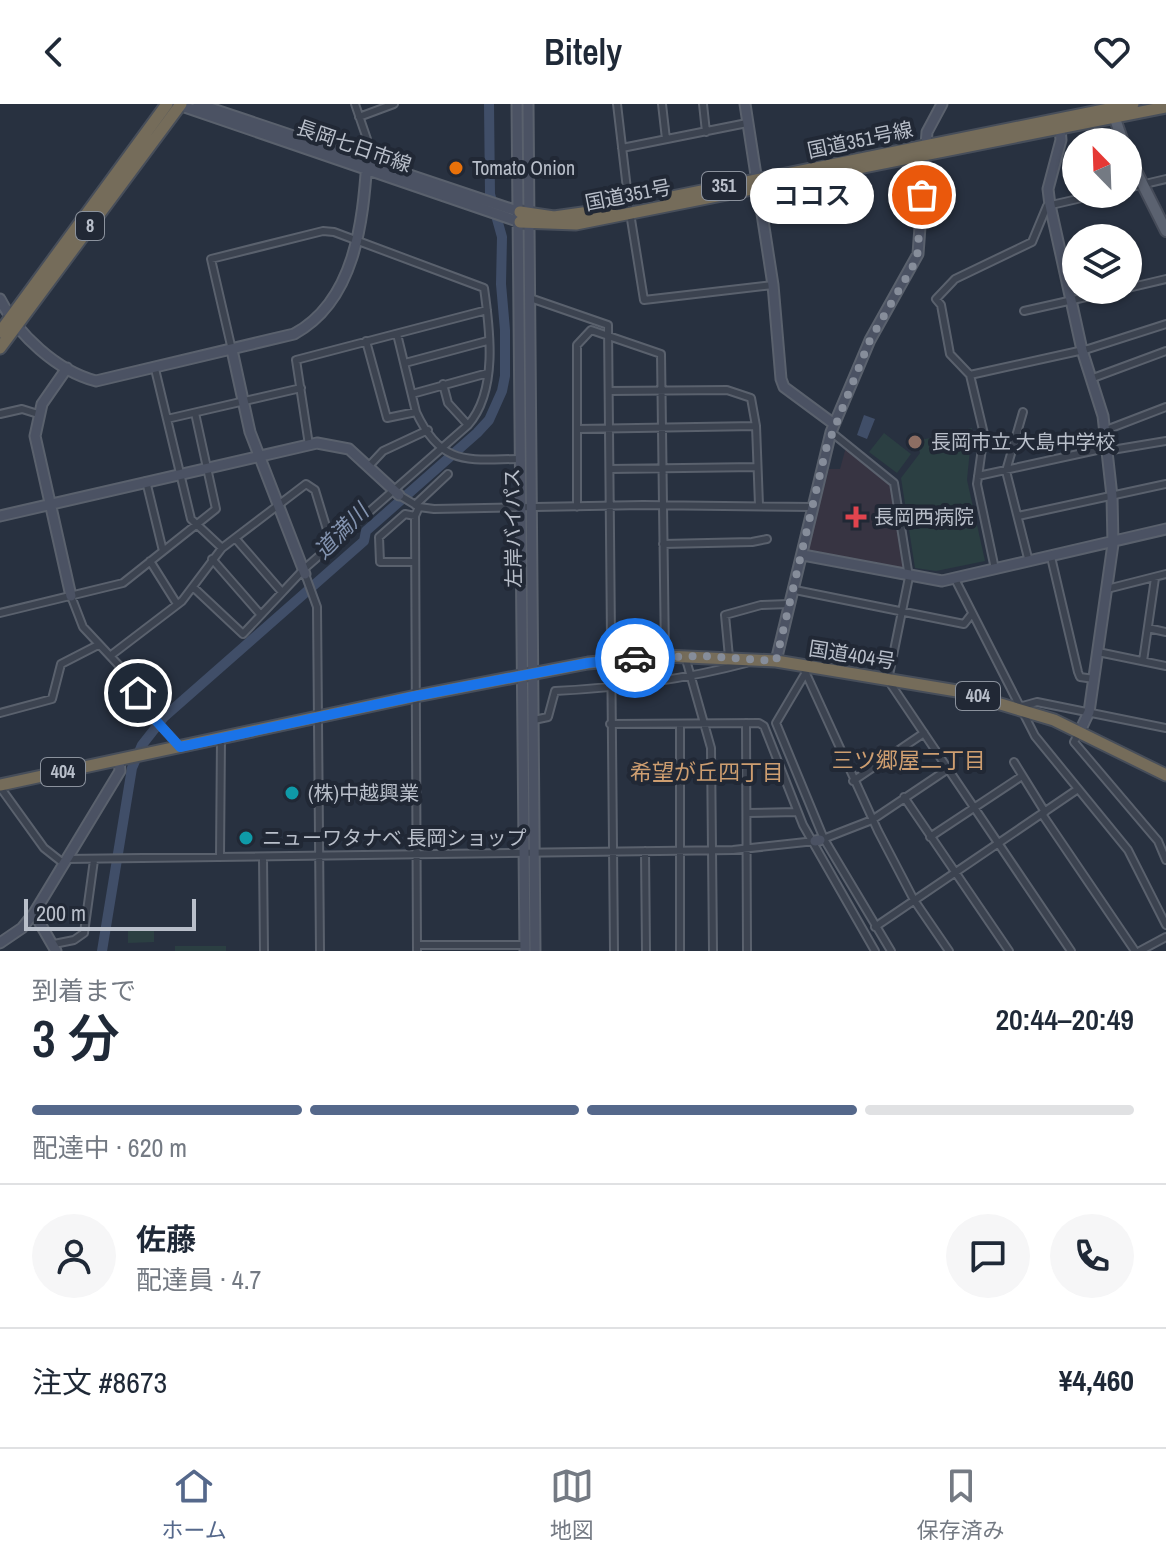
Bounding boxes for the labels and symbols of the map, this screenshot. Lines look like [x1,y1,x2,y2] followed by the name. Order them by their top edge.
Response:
[293,113,415,178] street label: 長岡七日市線
[805,115,915,164] street label: 国道351号線
[1062,128,1142,208] north arrow
[472,154,575,181] place label: Tomato Onion
[447,159,465,177] marker: Tomato Onion
[888,161,956,229] pin
[750,167,874,223] callout: ココス
[702,172,746,200] road number: 351
[582,173,673,216] street label: 国道351号
[76,212,104,240] road number: 8
[931,428,1116,455] place label: 長岡市立 大島中学校
[906,433,924,451] marker: 長岡市立 大島中学校
[498,468,527,588] street label: 左岸バイパス
[307,495,376,565] water label: 道満川
[874,503,974,530] place label: 長岡西病院
[845,506,867,528] marker: 長岡西病院
[595,618,675,698] courier
[807,634,897,675] street label: 国道404号
[104,659,172,727] pin
[956,682,1000,710] road number: 404
[832,745,986,775] district label: 三ツ郷屋二丁目
[630,757,784,787] district label: 希望が丘四丁目
[41,758,85,786] road number: 404
[308,779,419,806] place label: (株)中越興業
[283,784,301,802] marker: (株)中越興業
[262,824,527,851] place label: ニューワタナベ 長岡ショップ
[237,829,255,847] marker: ニューワタナベ 長岡ショップ
[24,895,196,931] scale bar

